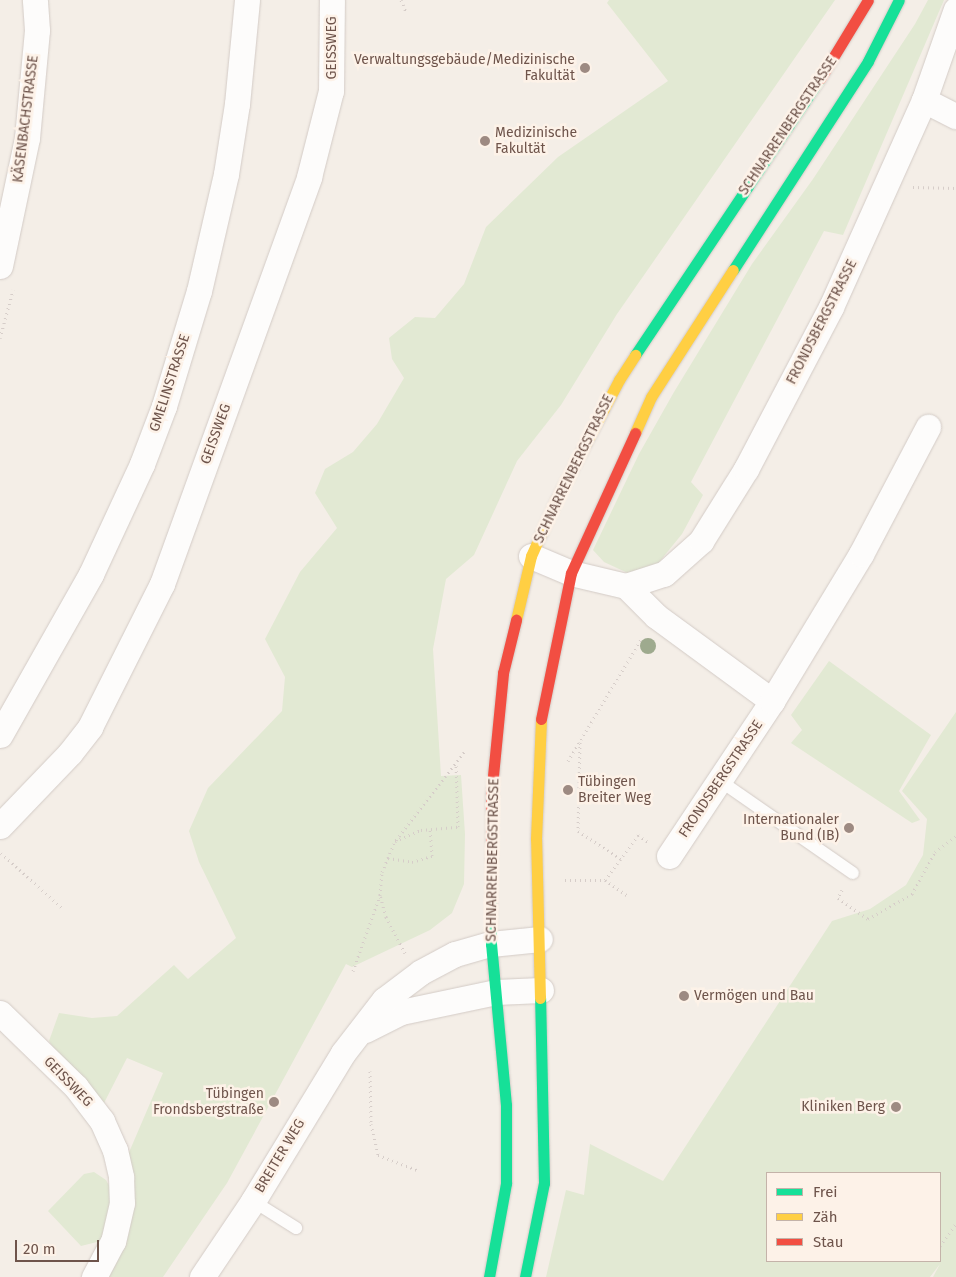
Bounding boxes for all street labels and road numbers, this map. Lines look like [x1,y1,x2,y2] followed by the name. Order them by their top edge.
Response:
[324,16,340,80] street label: GEISSWEG
[10,54,42,184] street label: KÄSENBACHSTRASSE
[735,54,841,198] street label: SCHNARRENBERGSTRASSE
[783,257,861,387] street label: FRONDSBERGSTRASSE
[146,332,194,434] street label: GMELINSTRASSE
[531,392,617,546] street label: SCHNARRENBERGSTRASSE
[197,401,235,467] street label: GEISSWEG
[675,717,767,841] street label: FRONDSBERGSTRASSE
[483,778,503,942] street label: SCHNARRENBERGSTRASSE
[40,1053,96,1111] street label: GEISSWEG
[251,1116,309,1196] street label: BREITER WEG

